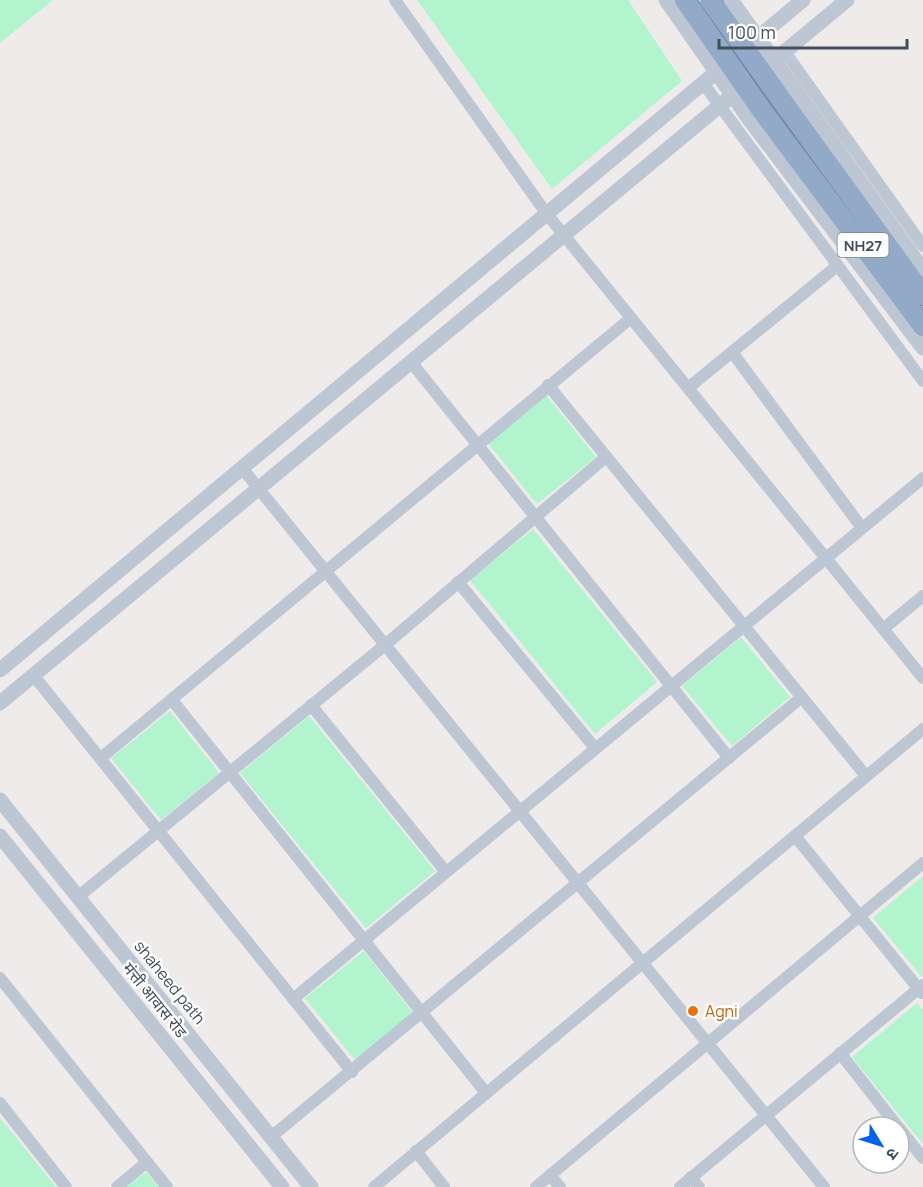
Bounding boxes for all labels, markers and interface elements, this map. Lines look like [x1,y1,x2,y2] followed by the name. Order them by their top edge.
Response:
[719,12,906,50] scale bar
[728,20,776,44] text: 100 m
[838,233,888,257] road number: NH27
[129,935,211,1029] street label: shaheed path
[118,958,192,1042] street label: मंत्ती आवास रोड
[705,1000,738,1022] place label: Agni
[686,1004,700,1018] marker: Agni
[851,1115,911,1175] north arrow
[881,1144,904,1165] text: उ

